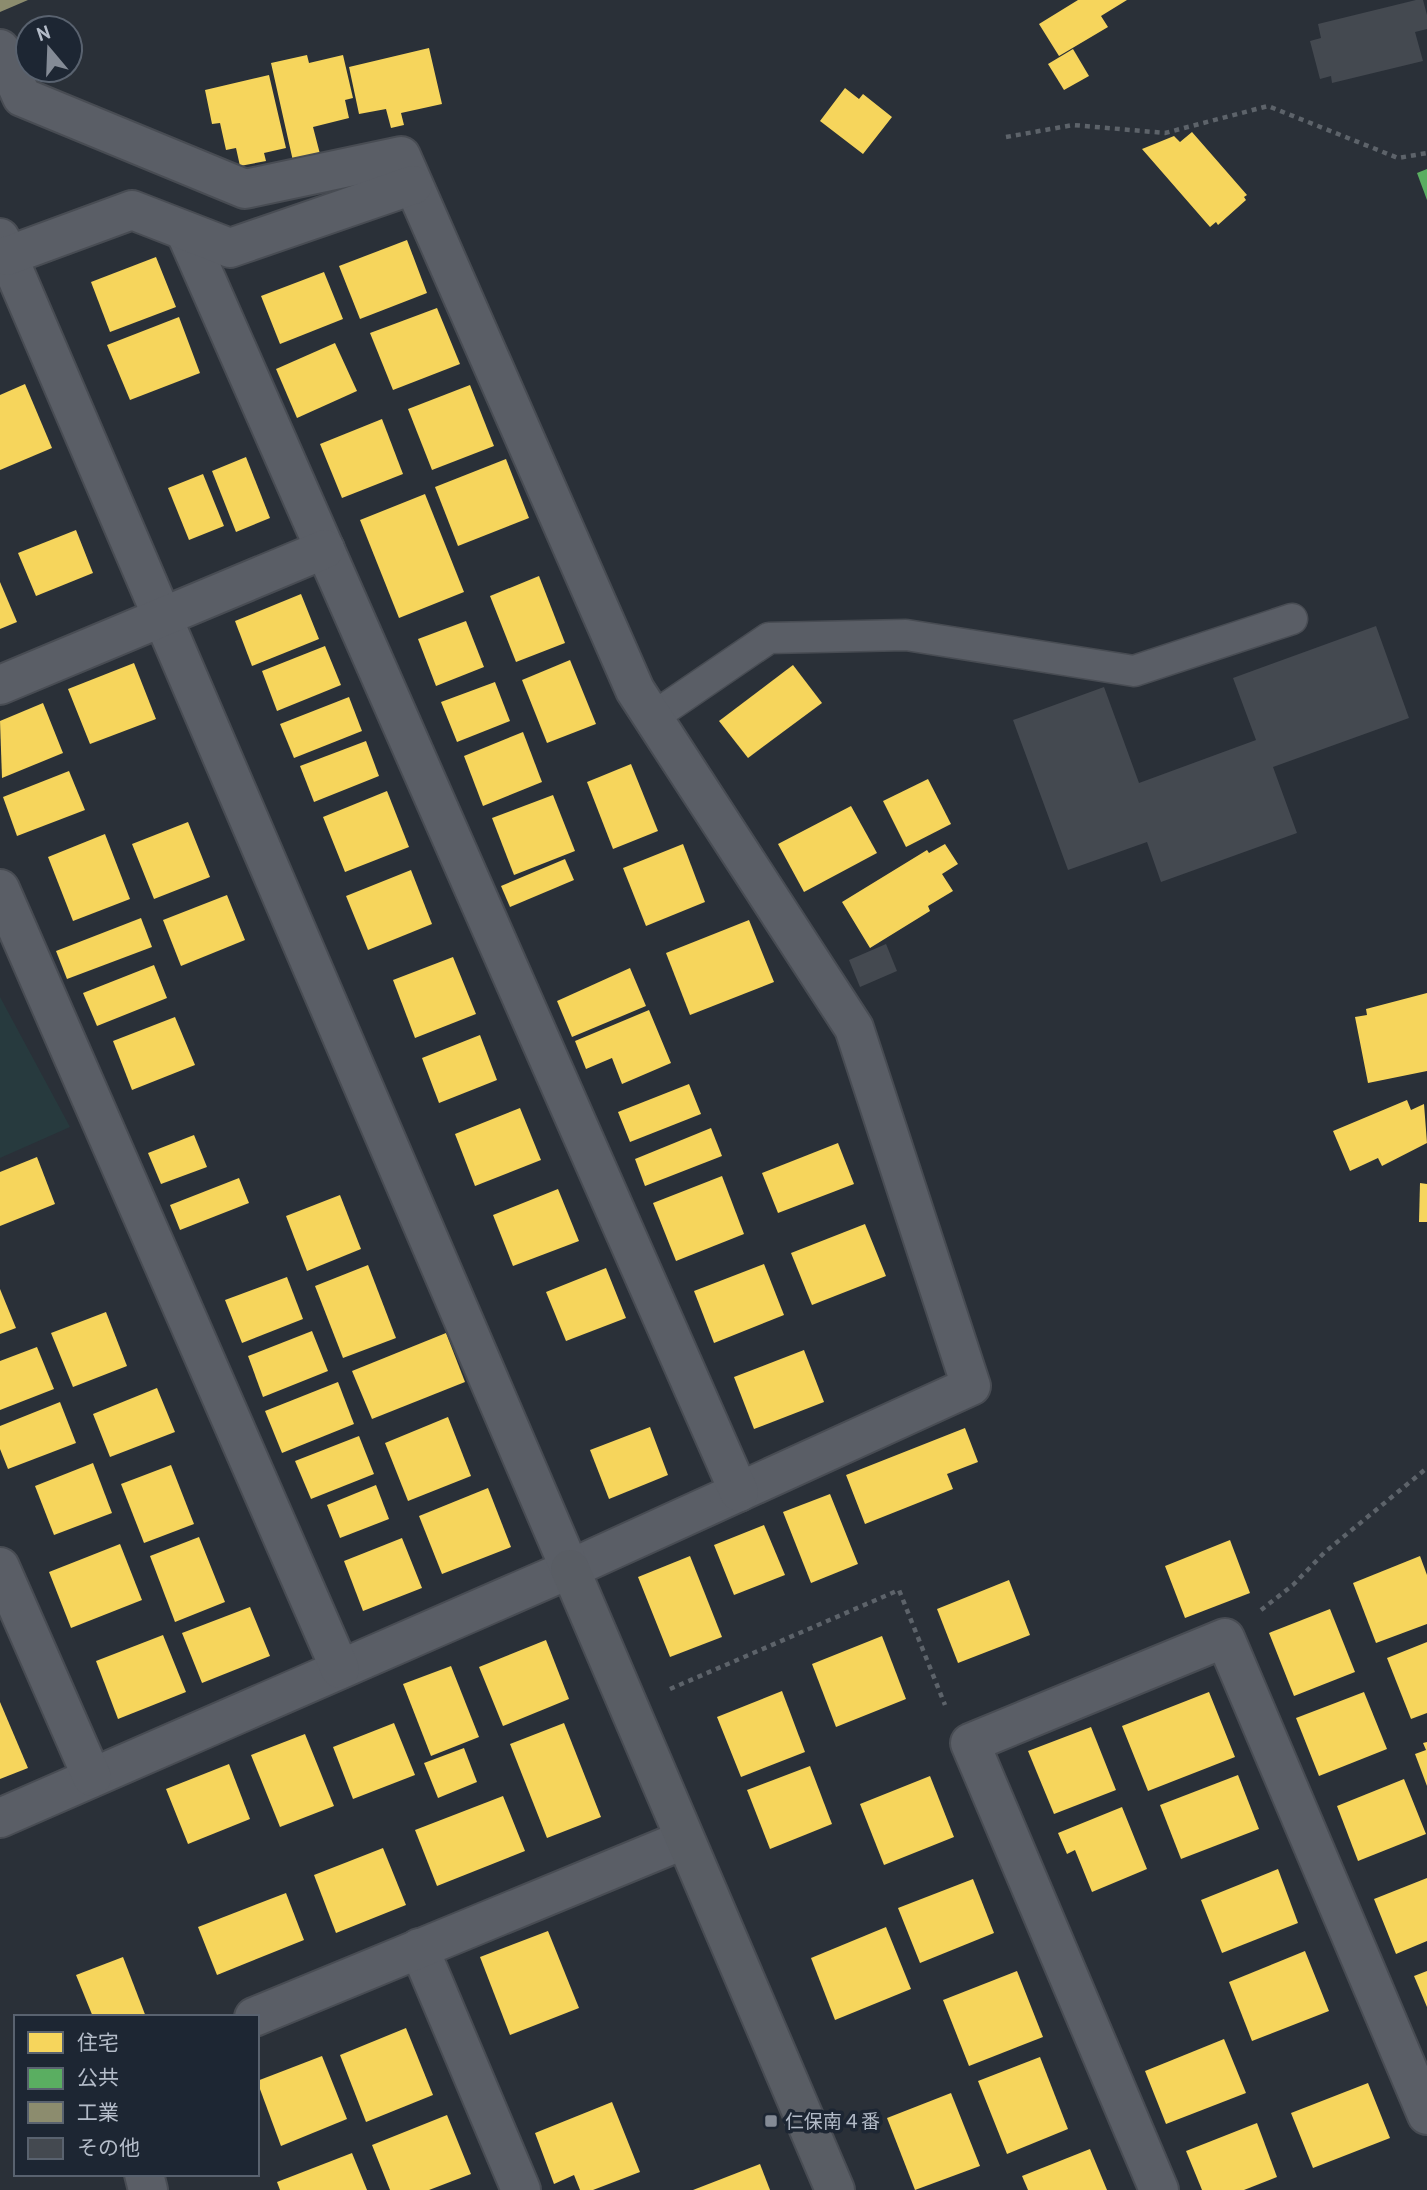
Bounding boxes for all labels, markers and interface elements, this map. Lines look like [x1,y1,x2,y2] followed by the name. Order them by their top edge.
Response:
[14,14,84,84] north arrow
[34,20,53,46] text: N
[14,2015,259,2176] legend
[77,2029,119,2056] text: 住宅
[77,2064,119,2091] text: 公共
[77,2099,119,2126] text: 工業
[785,2109,880,2133] place label: 仁保南４番
[763,2113,779,2129] marker: 仁保南４番
[77,2134,140,2161] text: その他

